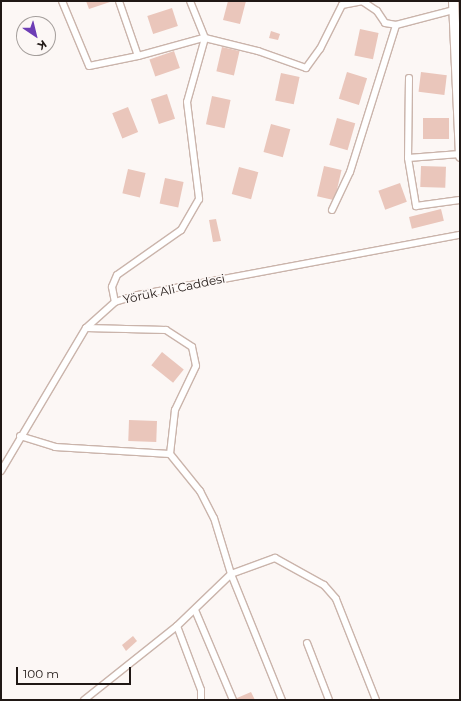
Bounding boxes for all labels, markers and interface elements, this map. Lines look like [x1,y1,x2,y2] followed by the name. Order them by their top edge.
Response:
[16,16,56,56] north arrow
[35,37,50,53] text: K
[122,271,226,307] street label: Yörük Ali Caddesi
[18,659,133,685] scale bar
[23,666,59,681] text: 100 m

